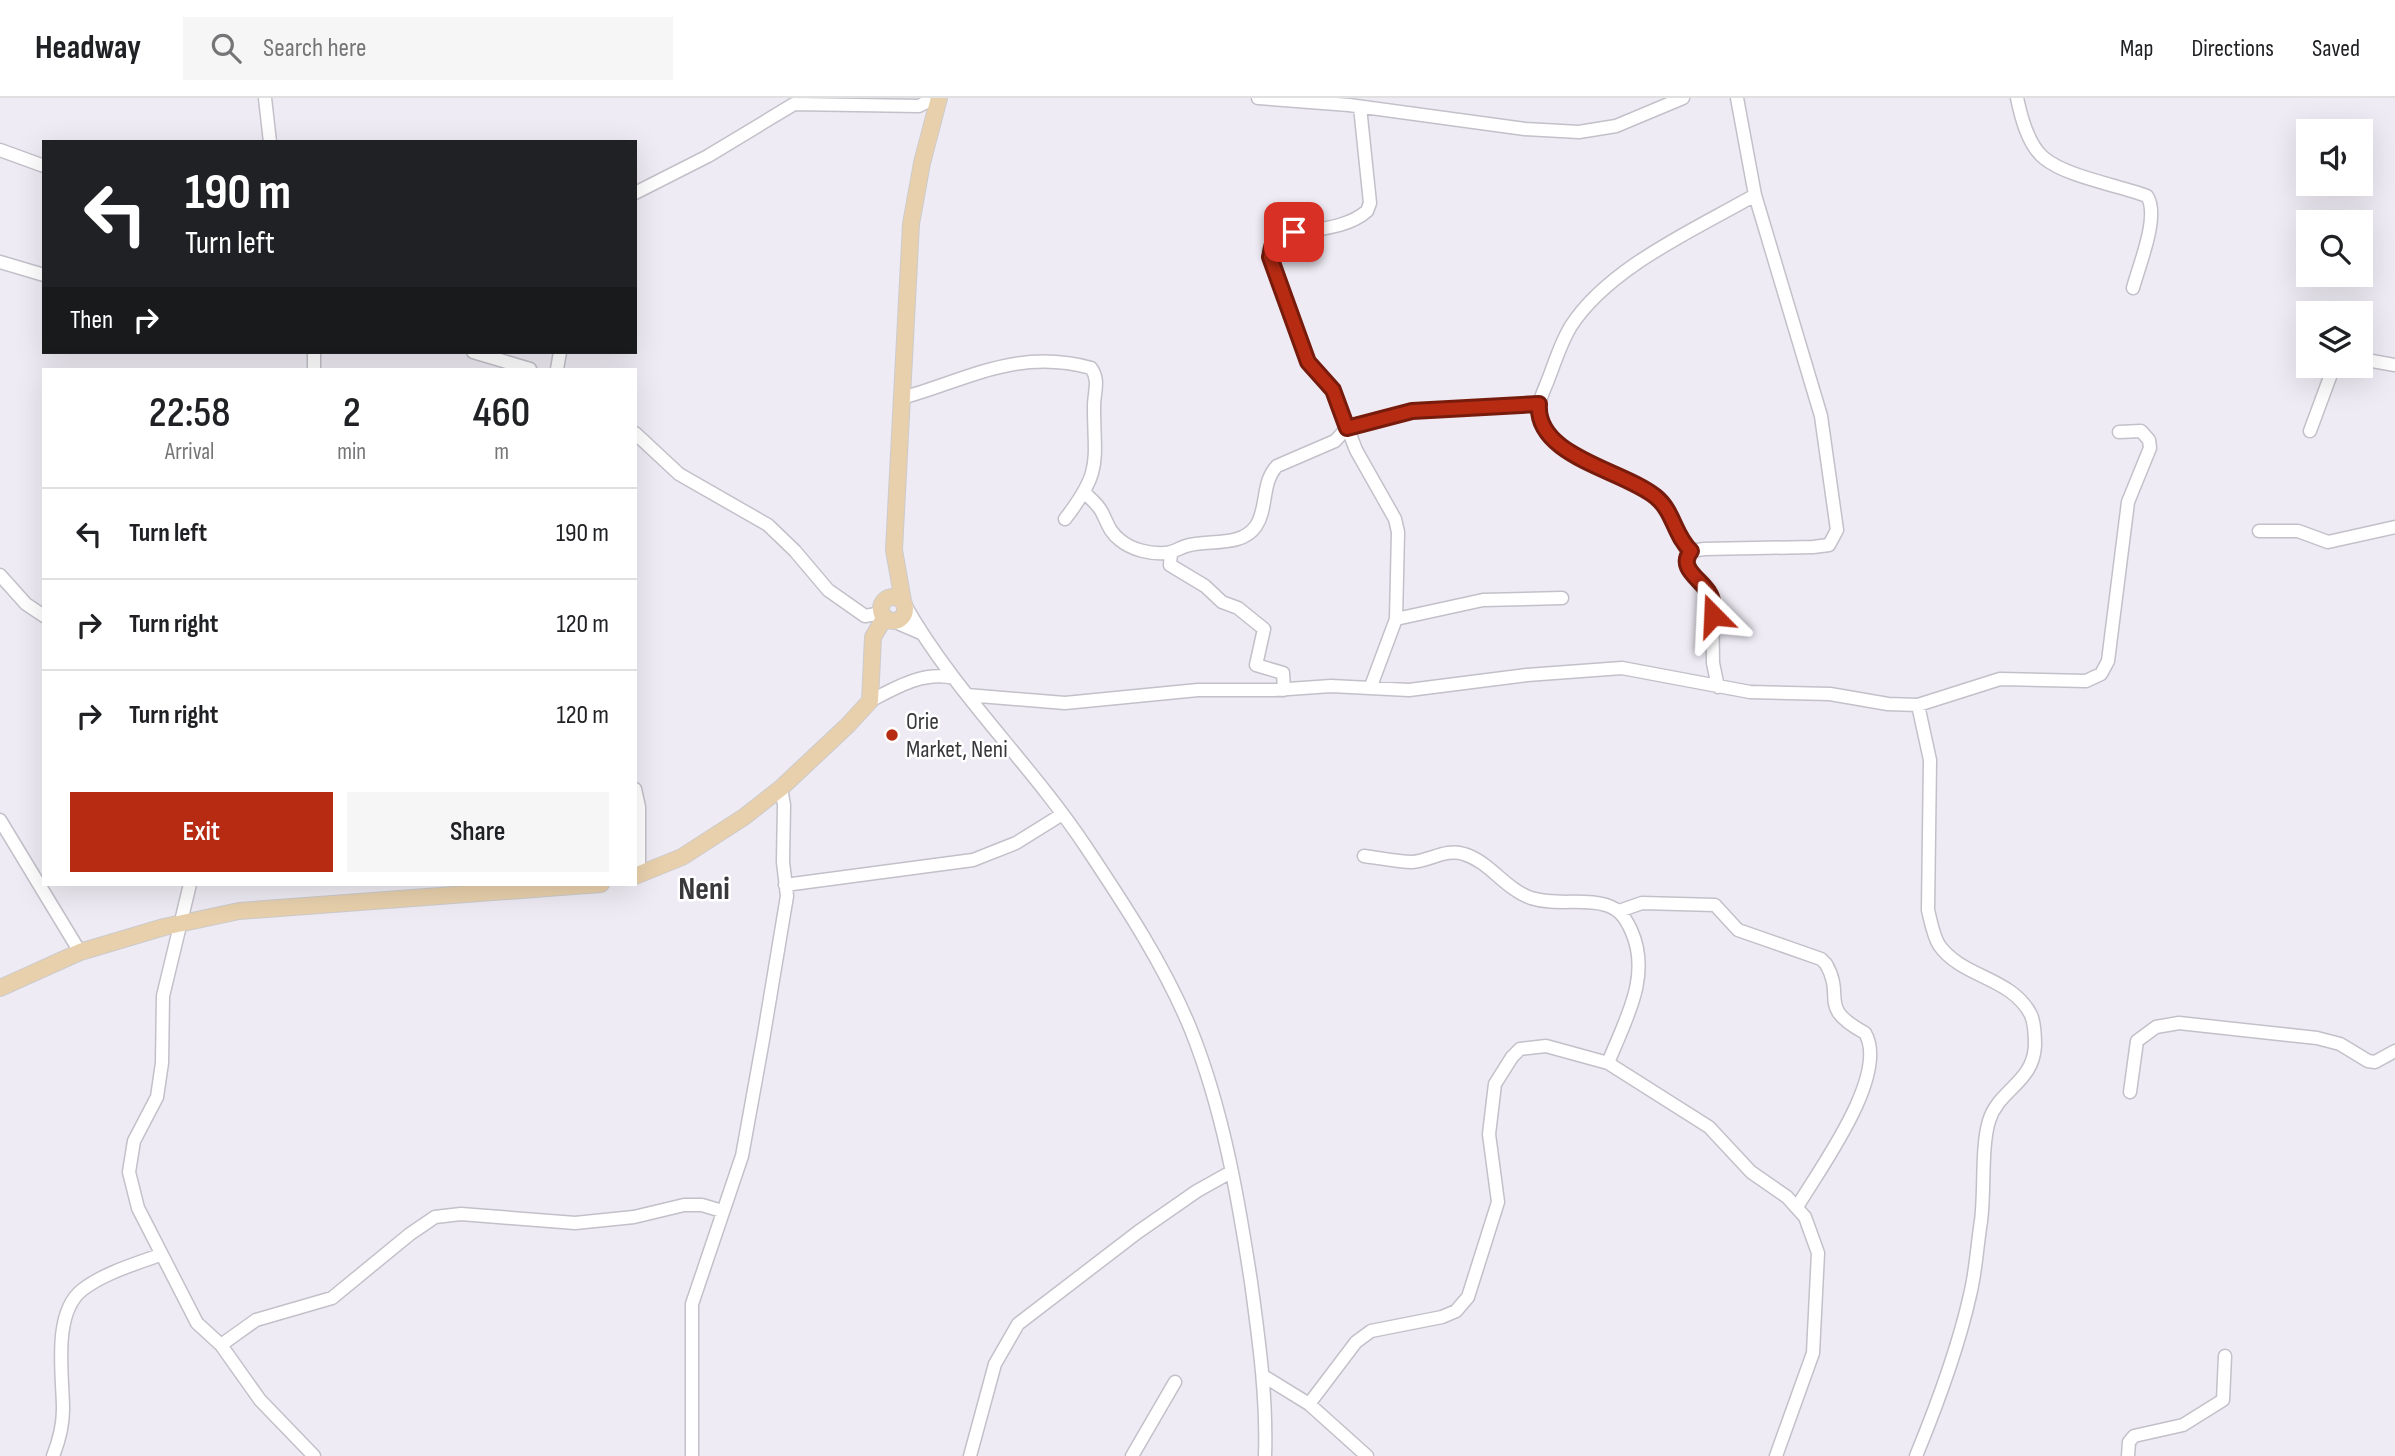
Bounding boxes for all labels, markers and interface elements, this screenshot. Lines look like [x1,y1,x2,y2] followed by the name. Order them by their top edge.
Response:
[183,17,673,80] search box
[35,28,141,68] text: Headway
[207,29,245,67] icon: search
[263,33,366,64] text: Search here
[2120,34,2153,63] text: Map
[2191,34,2274,63] text: Directions
[2312,34,2360,63] text: Saved
[2296,119,2373,378] map controls
[2296,119,2373,196] button: sound
[185,164,291,223] text: 190 m
[70,168,161,259] icon: left
[1264,202,1324,262] pin
[2296,210,2373,287] button: search
[1275,213,1313,251] icon: arrive
[185,224,275,263] text: Turn left
[127,301,165,339] icon: right
[2296,301,2373,378] button: layers
[70,305,113,336] text: Then
[149,388,230,439] text: 22:58
[343,388,361,439] text: 2
[473,388,530,439] text: 460
[165,438,214,466] text: Arrival
[337,438,366,466] text: min
[494,438,509,466] text: m
[70,515,108,553] icon: left
[129,518,207,549] text: Turn left
[556,518,609,549] text: 190 m
[1676,578,1750,652] position arrow
[70,606,108,644] icon: right
[129,609,218,640] text: Turn right
[556,609,609,640] text: 120 m
[70,697,108,735] icon: right
[129,700,218,731] text: Turn right
[556,700,609,731] text: 120 m
[906,707,1008,764] place label: Orie Market, Neni
[884,727,900,743] marker: Orie Market, Neni
[70,792,333,872] button: Exit
[347,792,609,872] button: Share
[678,870,730,909] district label: Neni

